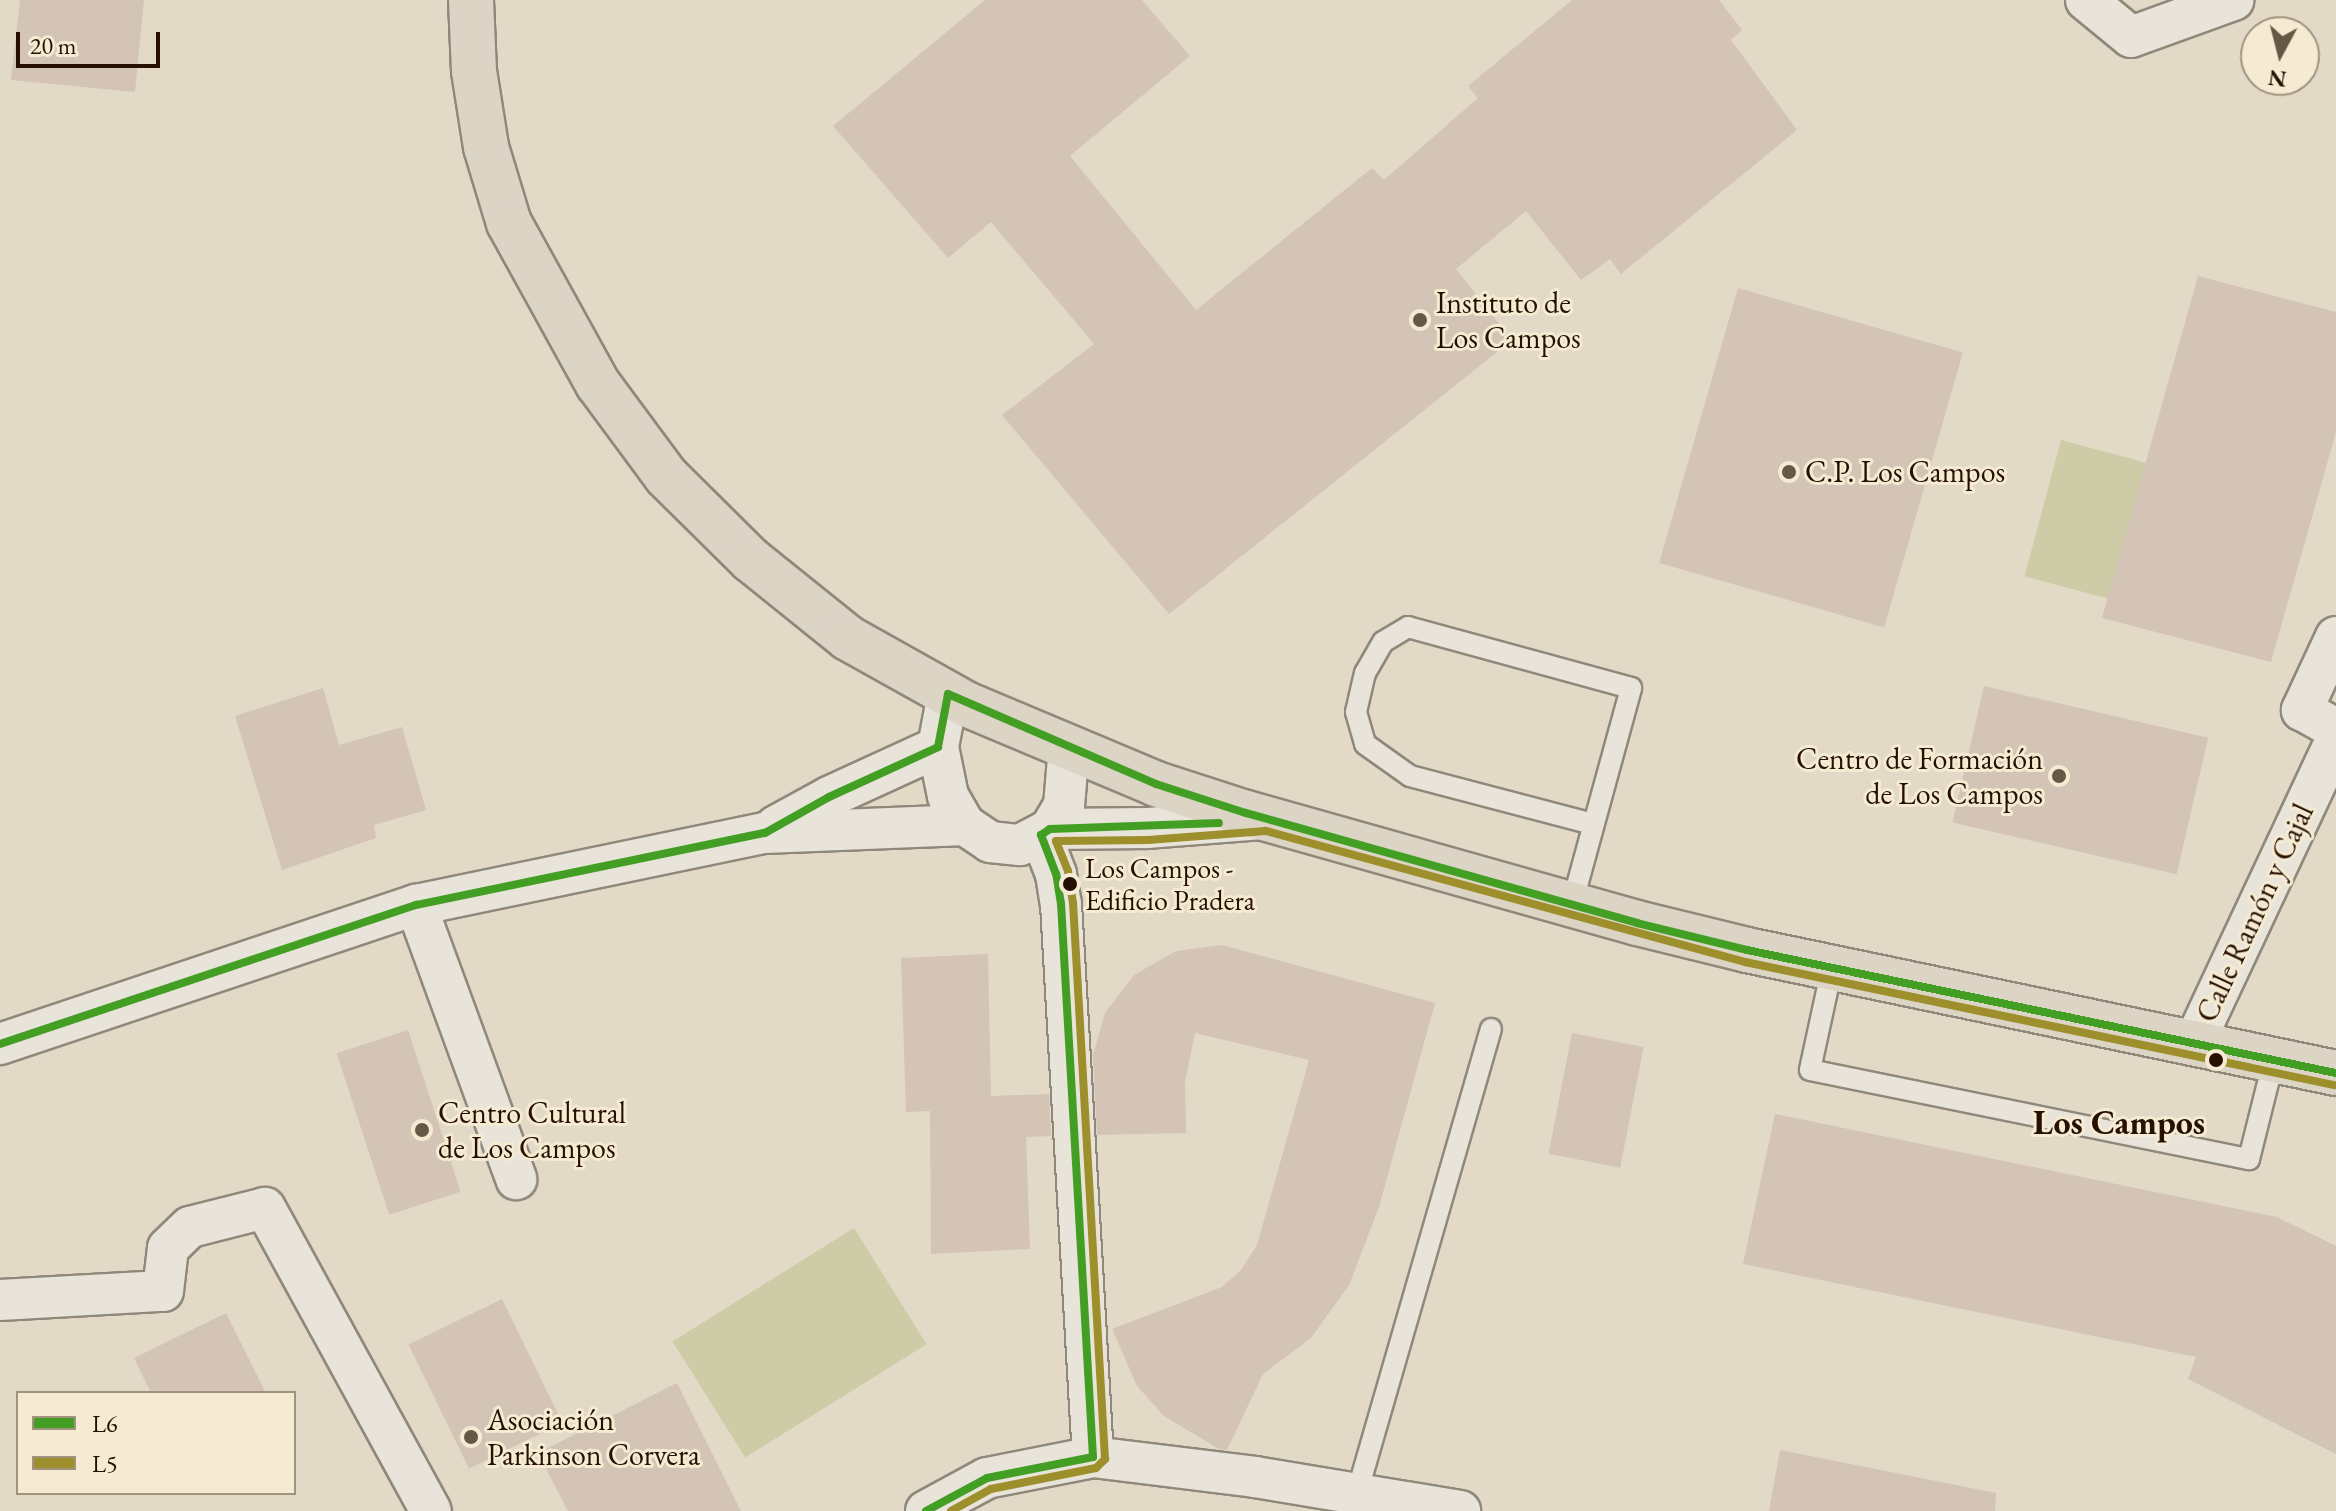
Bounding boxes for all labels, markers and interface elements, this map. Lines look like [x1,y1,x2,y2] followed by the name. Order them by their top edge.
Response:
[20,16,164,66] scale bar
[2240,16,2320,96] north arrow
[30,30,77,61] text: 20 m
[2267,63,2288,94] text: N
[1436,285,1581,356] place label: Instituto de Los Campos
[1411,311,1429,329] marker: Instituto de Los Campos
[1805,454,2005,490] place label: C.P. Los Campos
[1780,463,1798,481] marker: C.P. Los Campos
[1796,741,2043,812] place label: Centro de Formación de Los Campos
[2050,767,2068,785] marker: Centro de Formación de Los Campos
[2189,798,2321,1028] street label: Calle Ramón y Cajal
[1085,851,1255,917] place label: Los Campos - Edificio Pradera
[1062,876,1078,892] marker: Los Campos - Edificio Pradera
[2208,1052,2224,1068] unlabelled marker
[438,1095,626,1166] place label: Centro Cultural de Los Campos
[2033,1103,2205,1143] district label: Los Campos
[413,1121,431,1139] marker: Centro Cultural de Los Campos
[16,1391,296,1495] legend
[487,1402,700,1472] place label: Asociación Parkinson Corvera
[92,1408,118,1439] text: L6
[462,1428,480,1446] marker: Asociación Parkinson Corvera
[92,1448,118,1479] text: L5

